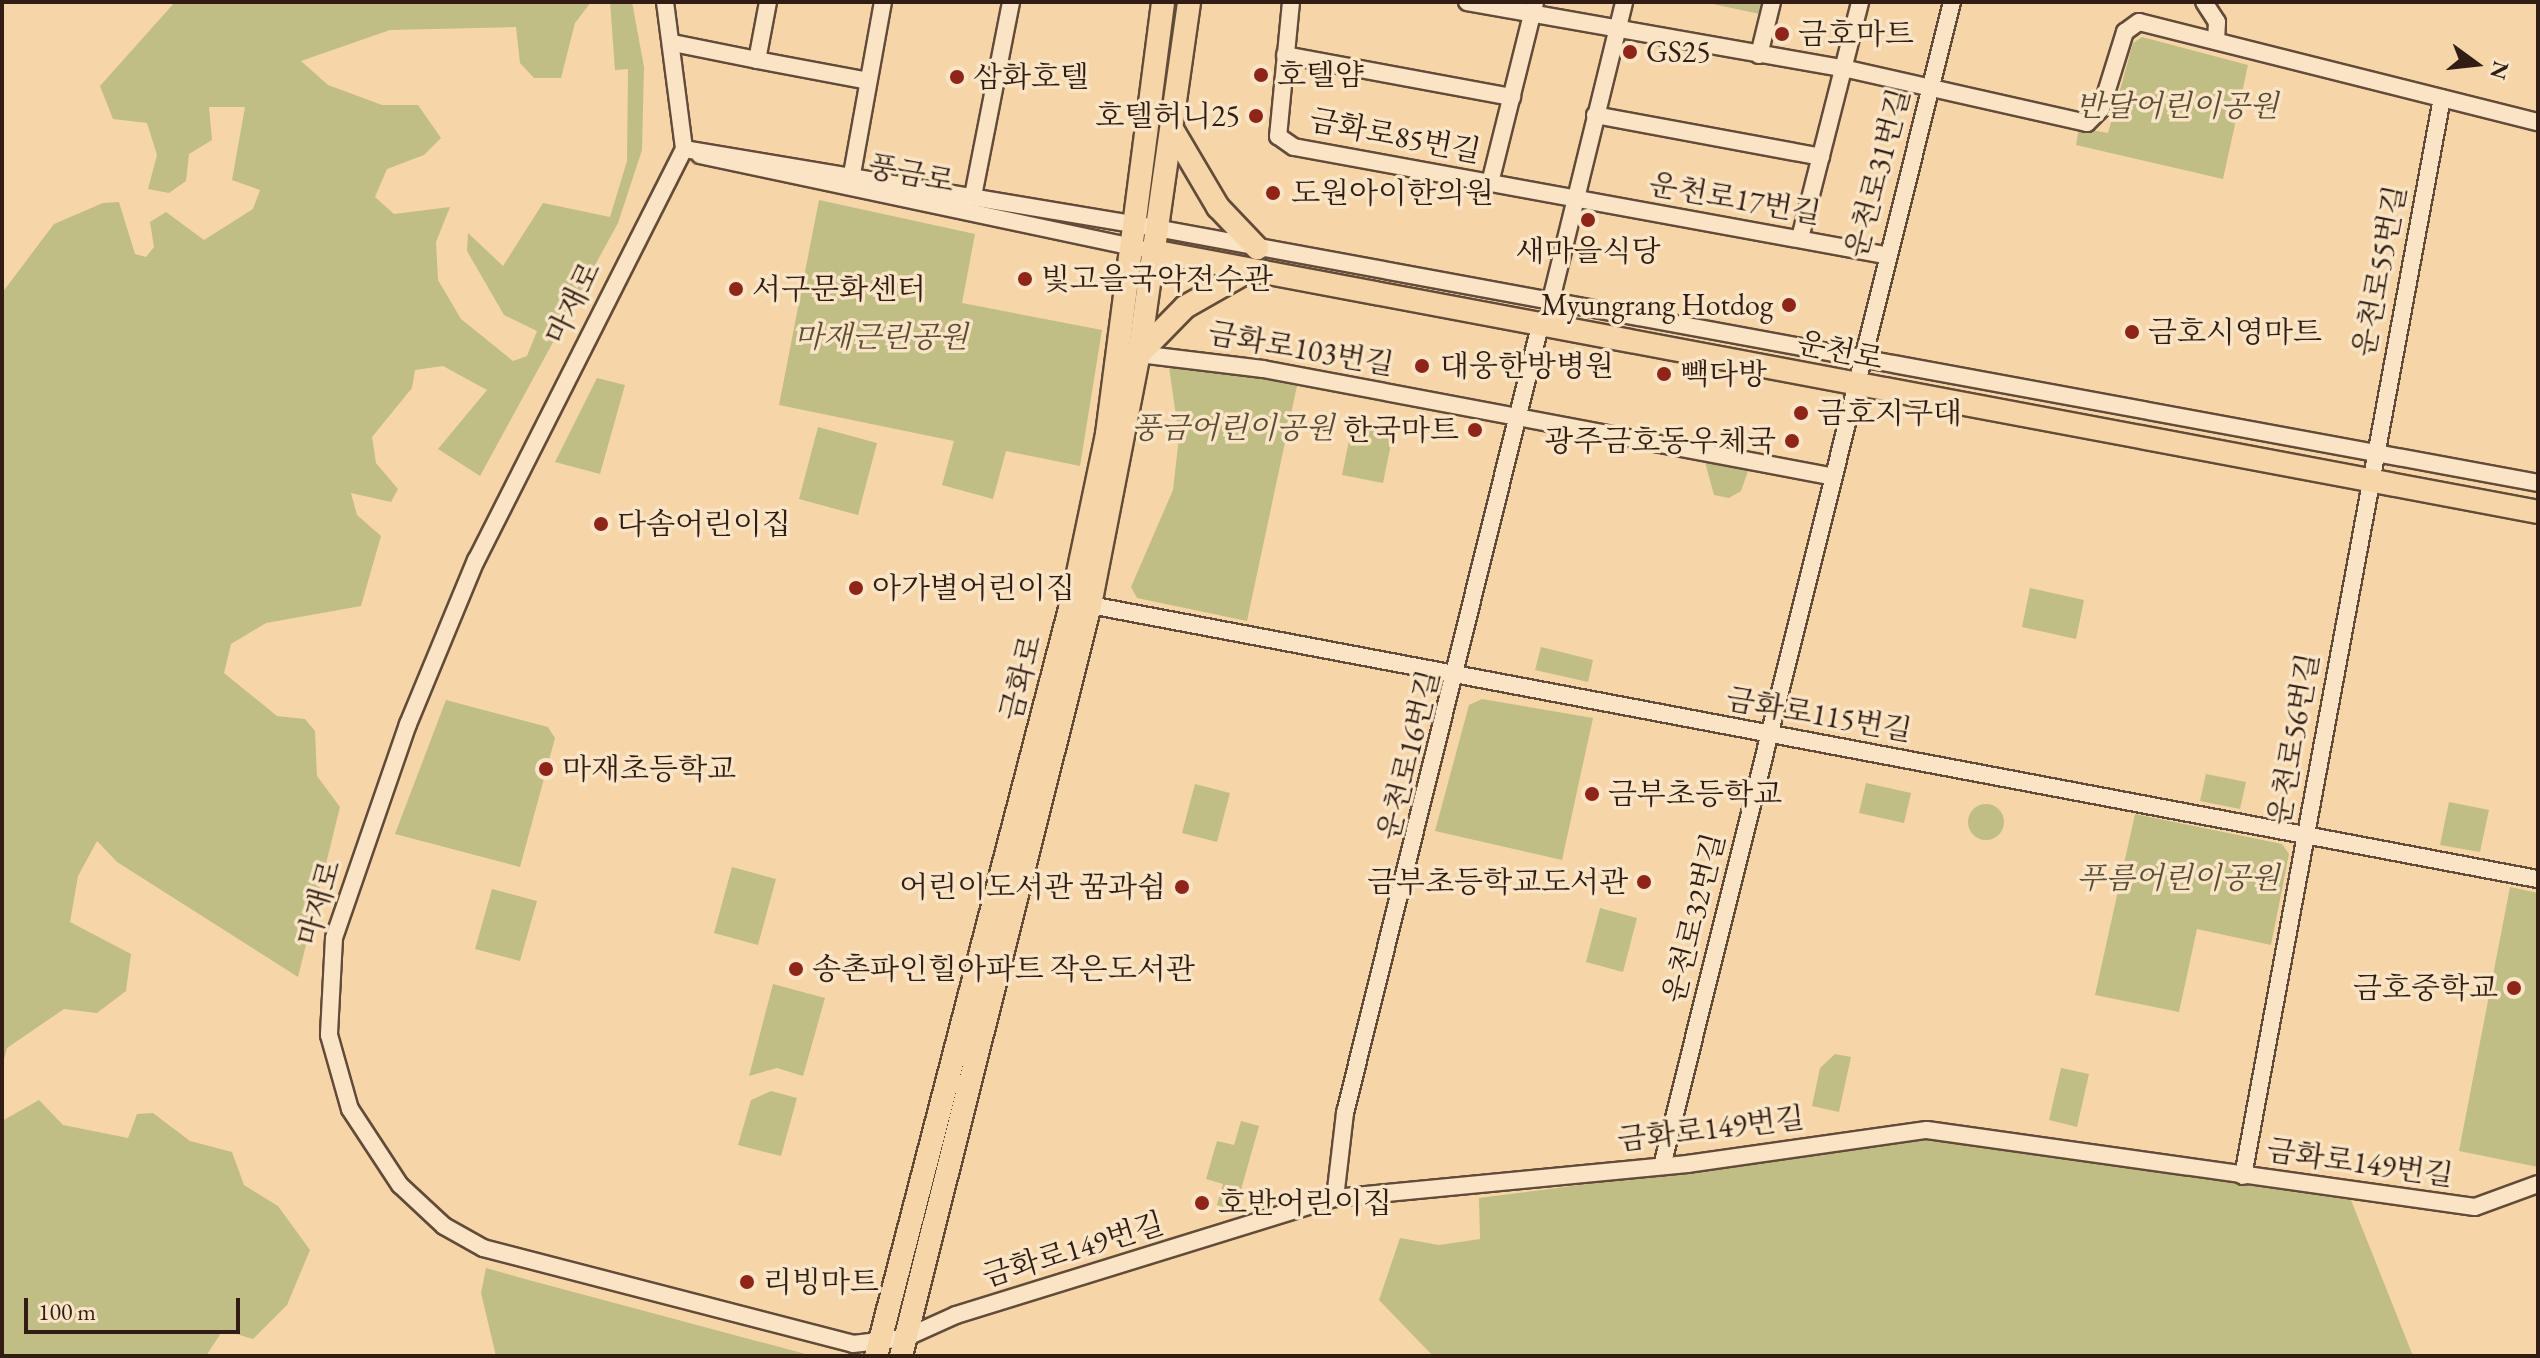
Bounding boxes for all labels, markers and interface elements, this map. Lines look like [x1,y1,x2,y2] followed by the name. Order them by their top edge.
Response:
[1798,16,1914,52] place label: 금호마트
[2436,24,2516,104] north arrow
[1773,25,1791,43] marker: 금호마트
[1646,34,1711,70] place label: GS25
[1621,43,1639,61] marker: GS25
[1277,57,1364,93] place label: 호텔얌
[2483,58,2516,83] text: N
[973,59,1089,95] place label: 삼화호텔
[1252,66,1270,84] marker: 호텔얌
[948,68,966,86] marker: 삼화호텔
[1838,84,1918,262] street label: 운천로31번길
[2076,88,2278,124] park label: 반달어린이공원
[1095,98,1240,134] place label: 호텔허니25
[1306,102,1484,170] street label: 금화로85번길
[1247,107,1265,125] marker: 호텔허니25
[865,148,957,200] street label: 풍금로
[1646,166,1824,232] street label: 운천로17번길
[1291,175,1494,211] place label: 도원아이한의원
[1262,182,1284,204] marker: 도원아이한의원
[2346,182,2414,360] street label: 운천로55번길
[1579,211,1597,229] marker: 새마을식당
[1516,233,1660,269] place label: 새마을식당
[538,256,608,350] street label: 마재로
[1041,261,1273,297] place label: 빛고을국악전수관
[1016,270,1034,288] marker: 빛고을국악전수관
[752,271,926,307] place label: 서구문화센터
[727,280,745,298] marker: 서구문화센터
[1541,287,1773,323] place label: Myungrang Hotdog
[1780,296,1798,314] marker: Myungrang Hotdog
[2148,314,2322,350] place label: 금호시영마트
[1205,315,1397,383] street label: 금화로103번길
[794,319,968,355] park label: 마재근린공원
[2123,323,2141,341] marker: 금호시영마트
[1794,324,1886,378] street label: 운천로
[1440,348,1614,384] place label: 대웅한방병원
[1411,355,1433,377] marker: 대웅한방병원
[1680,356,1767,392] place label: 빽다방
[1655,365,1673,383] marker: 빽다방
[1817,395,1962,431] place label: 금호지구대
[1792,404,1810,422] marker: 금호지구대
[1132,410,1334,446] park label: 풍금어린이공원
[1343,412,1459,448] place label: 한국마트
[1466,421,1484,439] marker: 한국마트
[1544,423,1776,459] place label: 광주금호동우체국
[1783,432,1801,450] marker: 광주금호동우체국
[617,506,791,542] place label: 다솜어린이집
[592,515,610,533] marker: 다솜어린이집
[872,570,1075,606] place label: 아가별어린이집
[847,579,865,597] marker: 아가별어린이집
[993,631,1049,725] street label: 금화로
[2261,650,2327,828] street label: 운천로56번길
[1371,666,1447,844] street label: 운천로16번길
[1723,681,1915,749] street label: 금화로115번길
[562,751,736,787] place label: 마재초등학교
[537,760,555,778] marker: 마재초등학교
[1608,776,1782,812] place label: 금부초등학교
[1583,785,1601,803] marker: 금부초등학교
[1656,829,1732,1007] street label: 운천로32번길
[290,856,348,950] street label: 마재로
[2077,860,2279,896] park label: 푸름어린이공원
[1367,864,1628,900] place label: 금부초등학교도서관
[899,869,1166,905] place label: 어린이도서관 꿈과쉼
[1635,873,1653,891] marker: 금부초등학교도서관
[1173,878,1191,896] marker: 어린이도서관 꿈과쉼
[812,951,1195,987] place label: 송촌파인힐아파트 작은도서관
[787,960,805,978] marker: 송촌파인힐아파트 작은도서관
[2353,970,2498,1006] place label: 금호중학교
[2505,979,2523,997] marker: 금호중학교
[1615,1100,1807,1158] street label: 금화로149번길
[2264,1132,2456,1194] street label: 금화로149번길
[1218,1185,1392,1221] place label: 호반어린이집
[1193,1194,1211,1212] marker: 호반어린이집
[978,1205,1168,1295] street label: 금화로149번길
[763,1264,879,1300] place label: 리빙마트
[738,1273,756,1291] marker: 리빙마트
[28,1282,244,1332] scale bar
[38,1296,96,1327] text: 100 m

